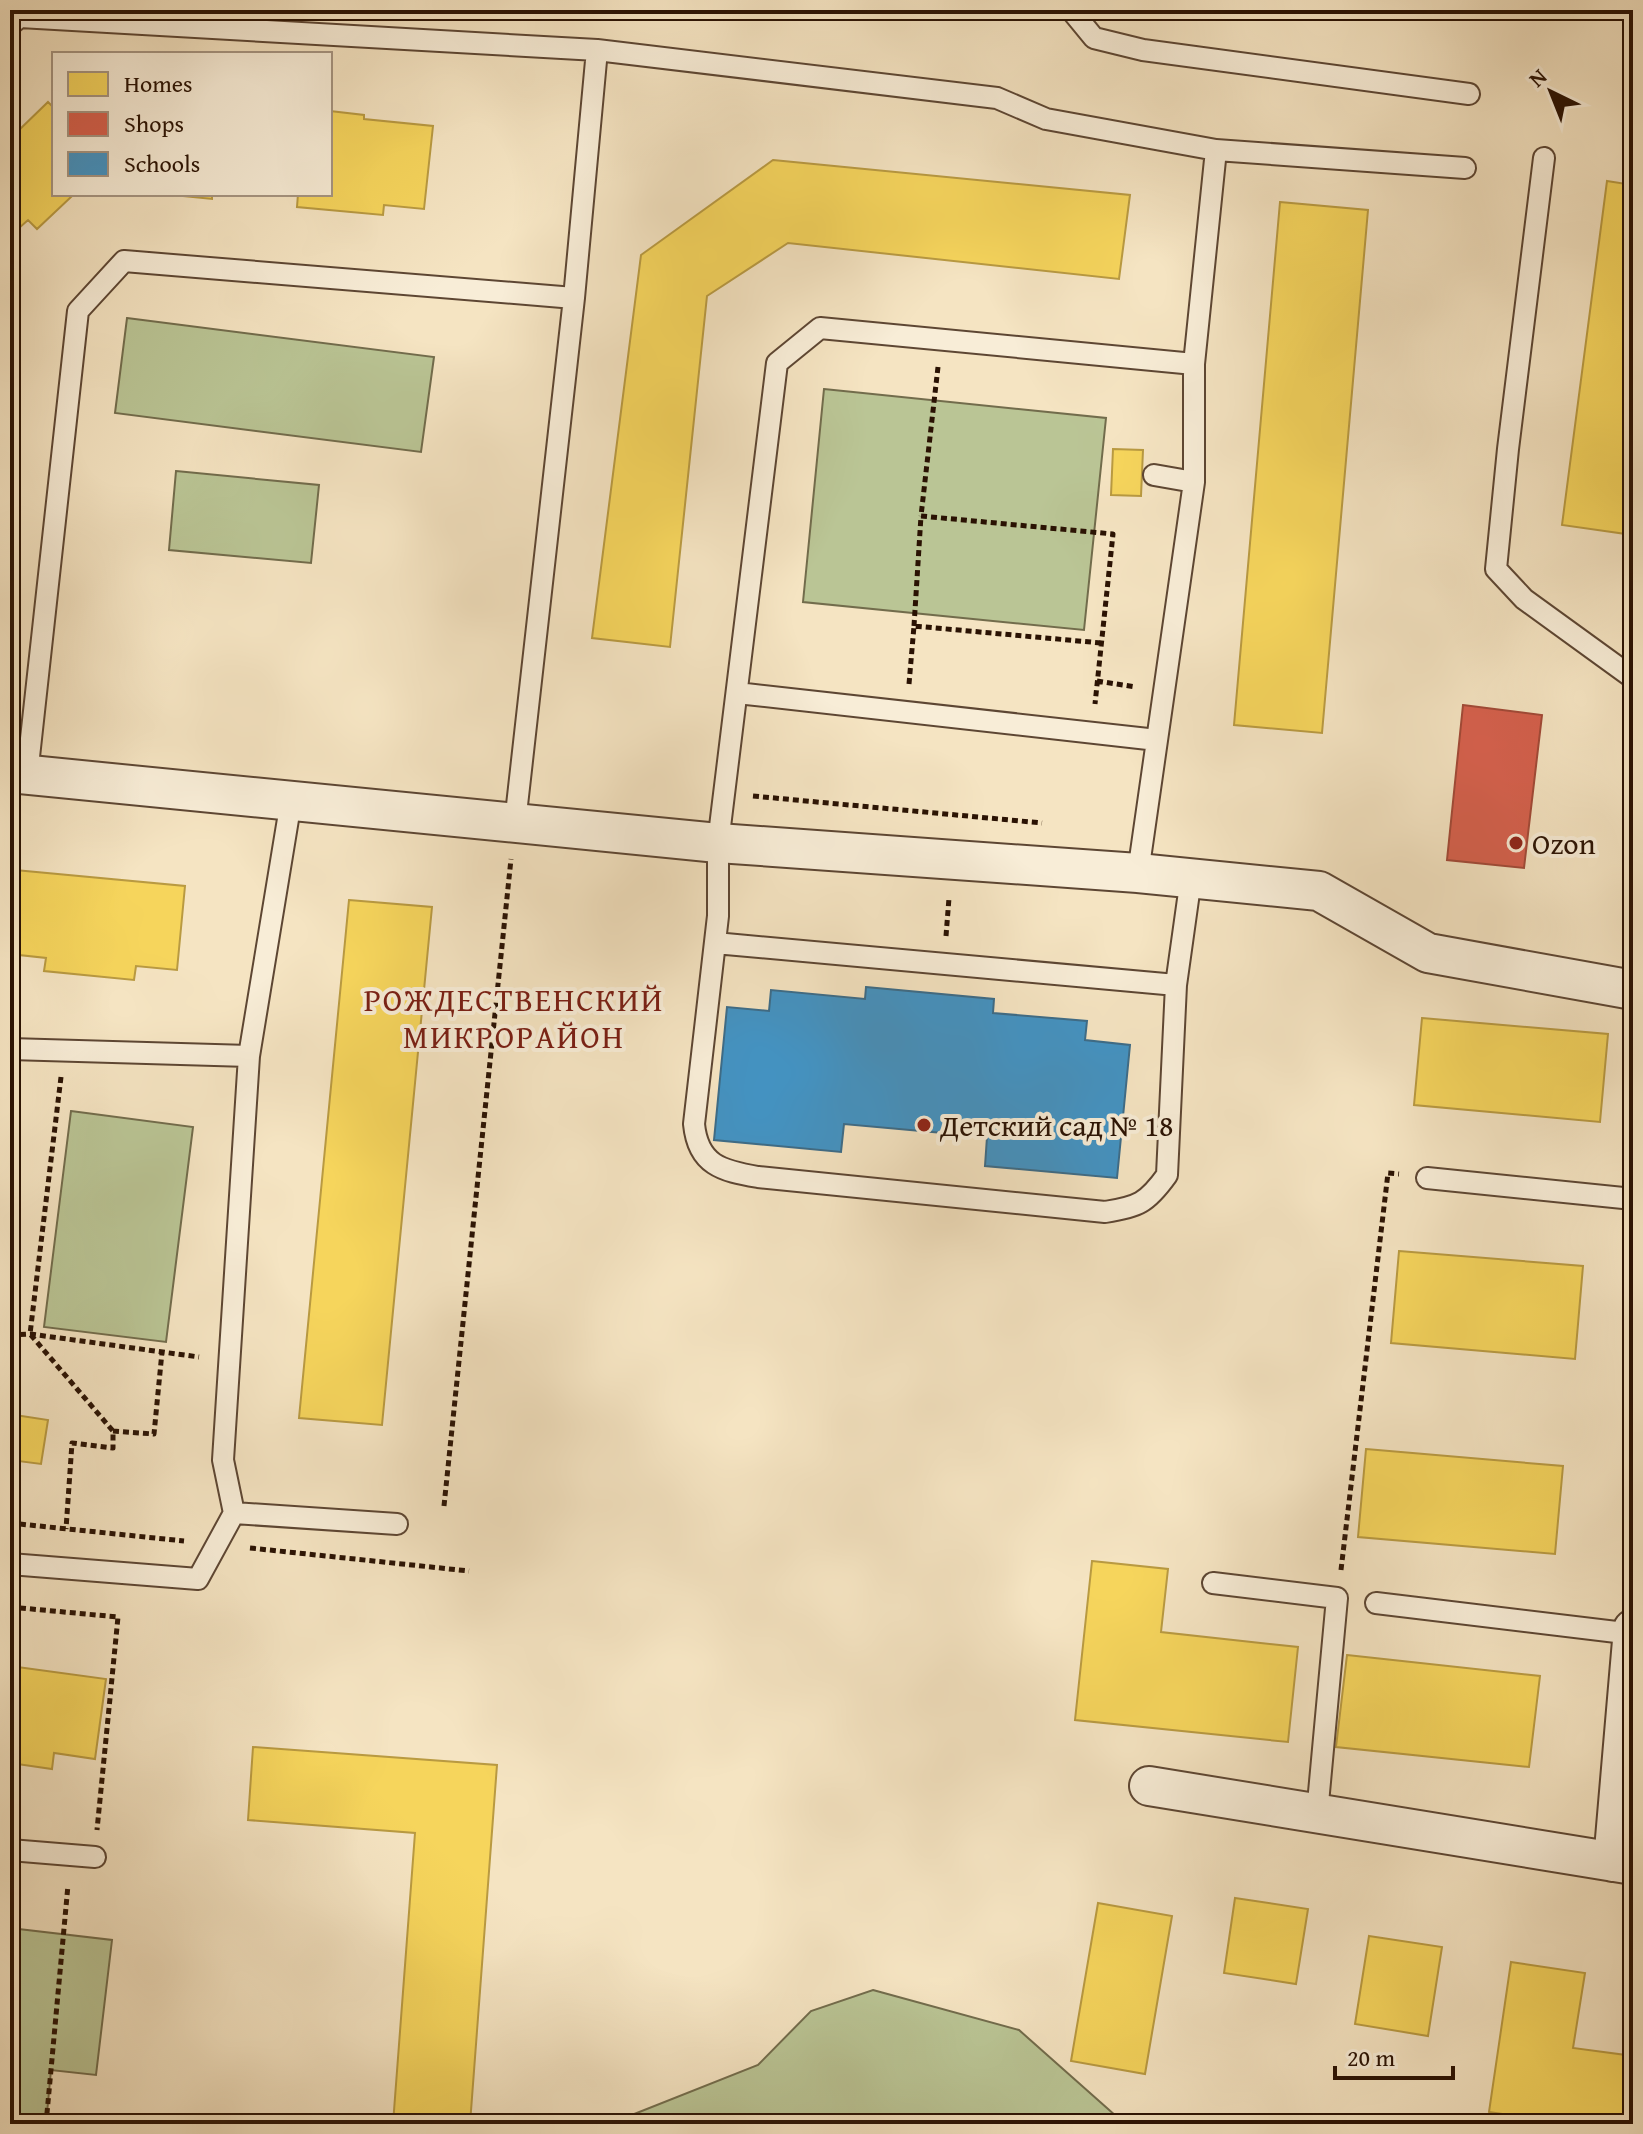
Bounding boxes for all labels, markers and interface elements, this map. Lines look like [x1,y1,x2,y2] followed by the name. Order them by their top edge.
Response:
[52,52,332,196] legend
[1511,52,1591,132] north arrow
[1521,60,1554,94] text: N
[124,66,193,101] text: Homes
[124,106,184,141] text: Shops
[124,146,200,181] text: Schools
[1532,821,1596,865] place label: Ozon
[1507,834,1525,852] marker: Ozon
[364,976,664,1060] district label: РОЖДЕСТВЕНСКИЙ МИКРОРАЙОН
[939,1103,1173,1147] place label: Детский сад № 18
[915,1116,933,1134] marker: Детский сад № 18
[1335,2030,1453,2080] scale bar
[1347,2040,1395,2075] text: 20 m

